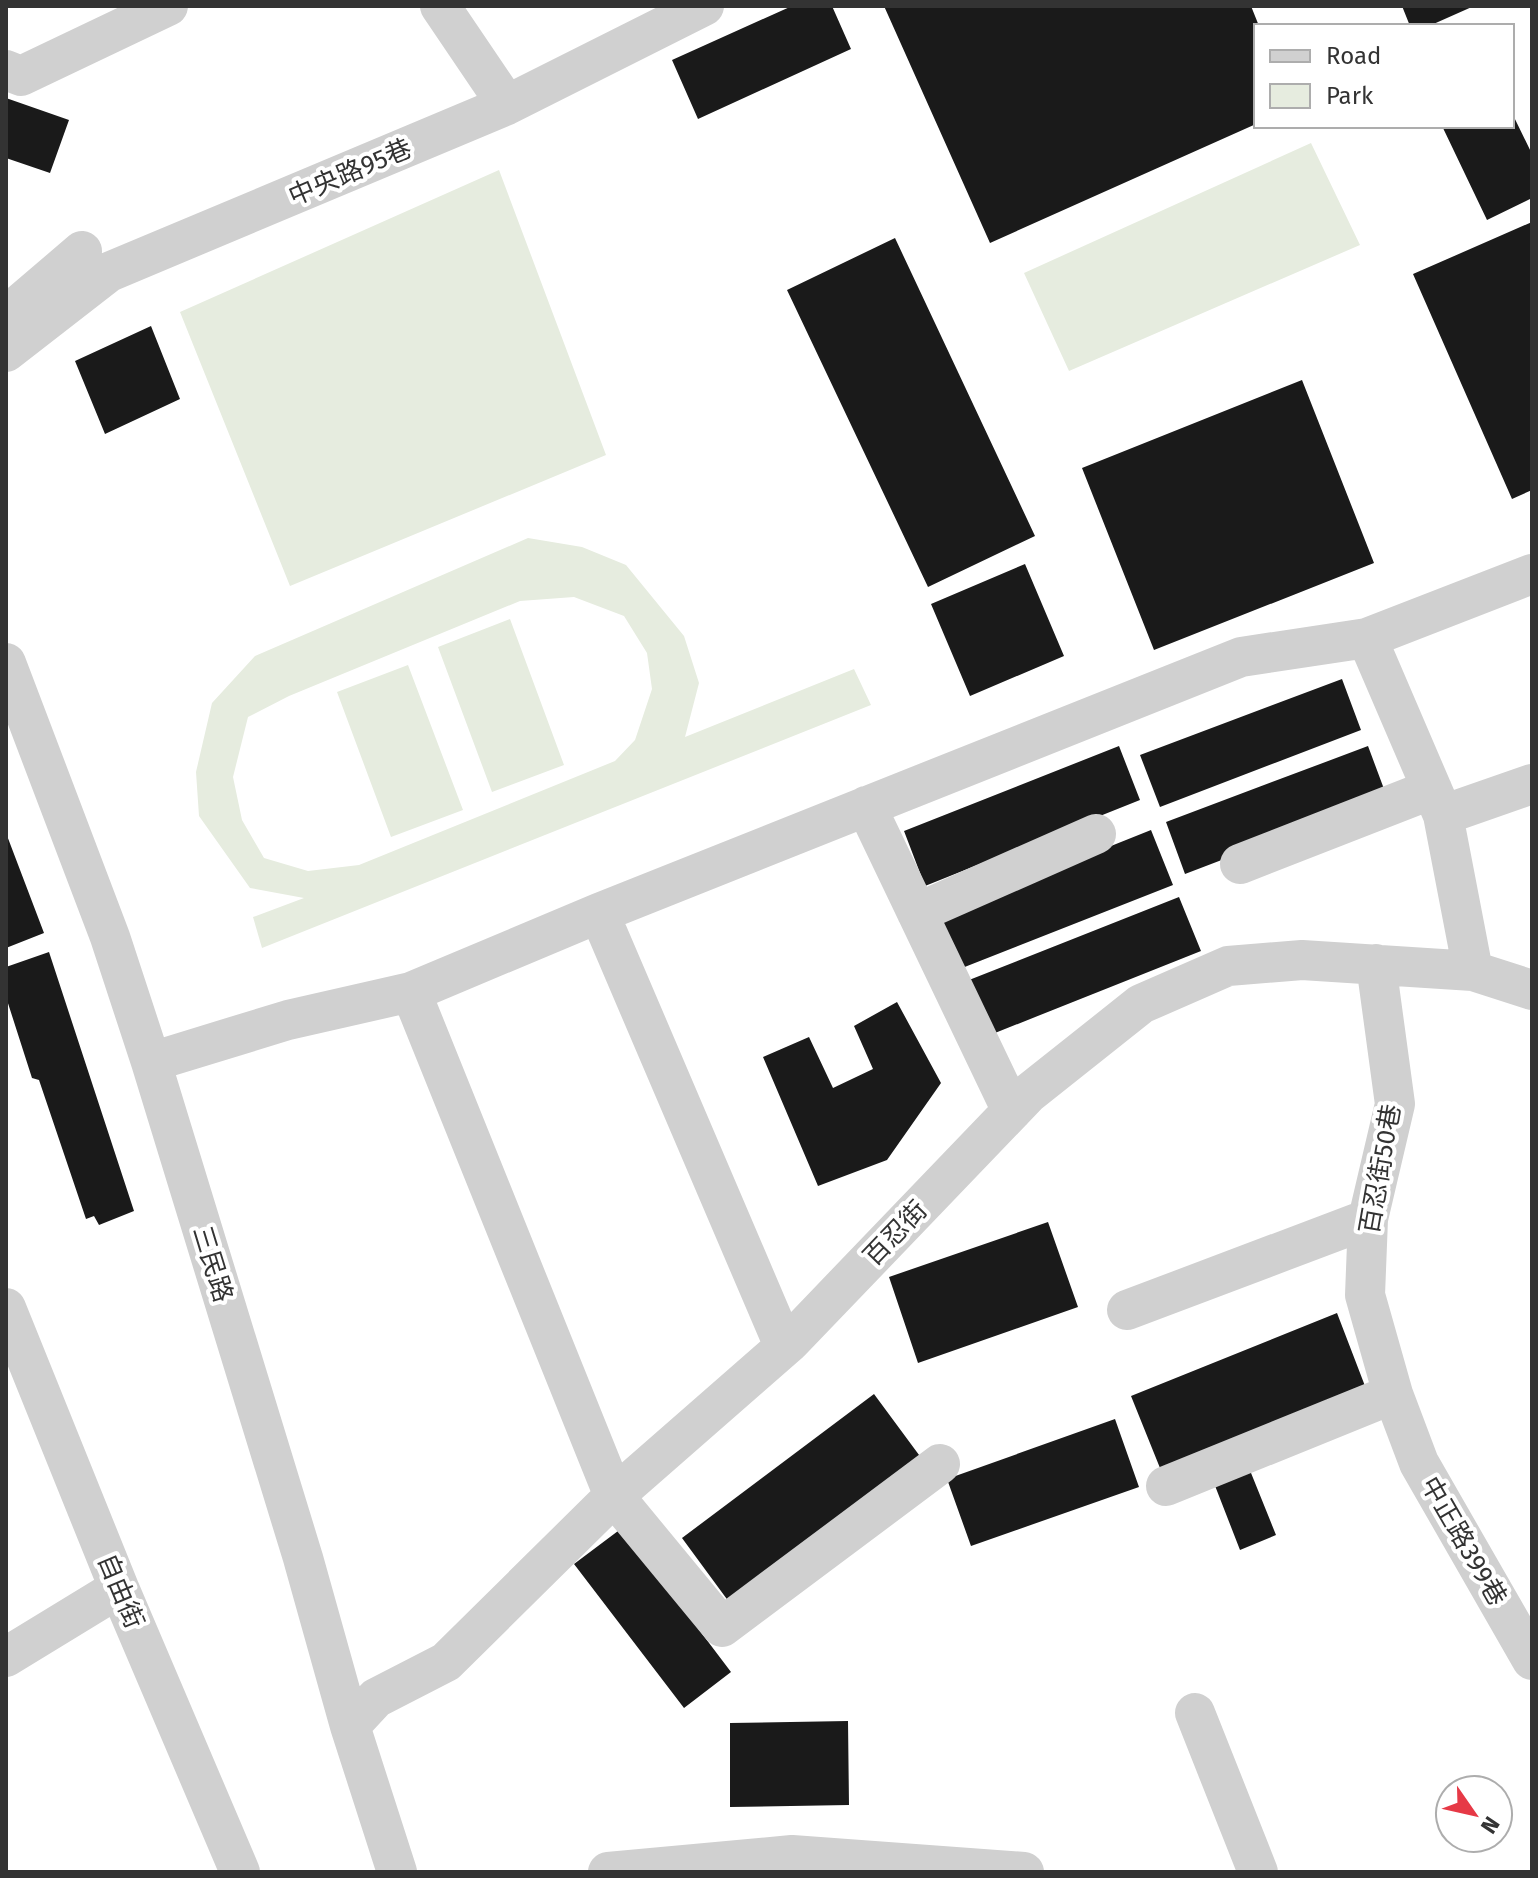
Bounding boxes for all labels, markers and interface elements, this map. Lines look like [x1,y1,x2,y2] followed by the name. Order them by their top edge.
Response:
[1254,24,1514,128] legend
[1326,42,1381,70] text: Road
[1326,82,1374,110] text: Park
[284,133,416,212] street label: 中央路95巷
[1354,1102,1407,1237] street label: 百忍街50巷
[857,1195,934,1272] street label: 百忍街
[186,1222,239,1306] street label: 三民路
[1414,1471,1513,1611] street label: 中正路399巷
[91,1549,150,1633] street label: 自由街
[1434,1774,1514,1854] north arrow
[1475,1811,1505,1839] text: N

